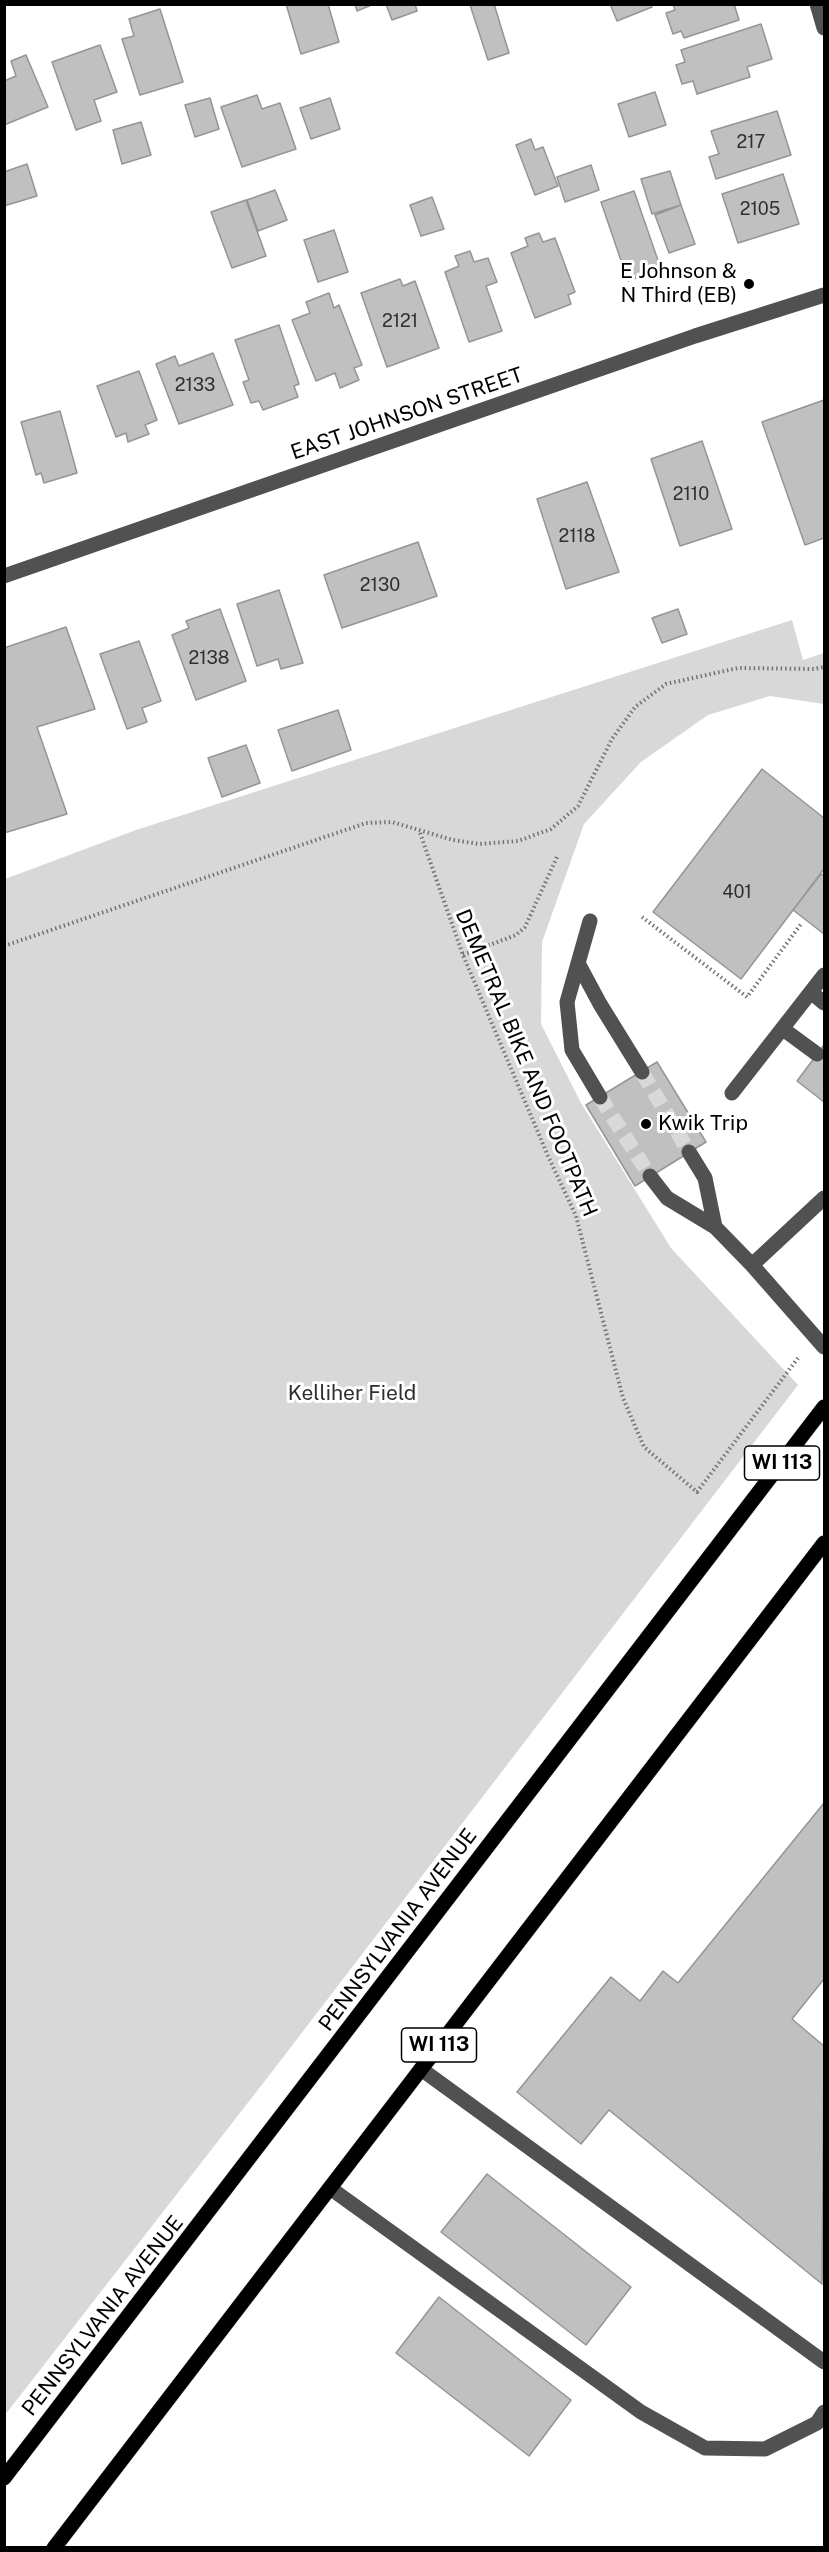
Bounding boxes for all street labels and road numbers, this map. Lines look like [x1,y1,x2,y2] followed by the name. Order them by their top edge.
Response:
[288,362,526,466] street label: EAST JOHNSON STREET
[450,906,602,1220] street label: DEMETRAL BIKE AND FOOTPATH
[744,1446,820,1480] road number: WI 113
[314,1824,482,2036] street label: PENNSYLVANIA AVENUE
[402,2028,476,2062] road number: WI 113
[17,2211,189,2421] street label: PENNSYLVANIA AVENUE

